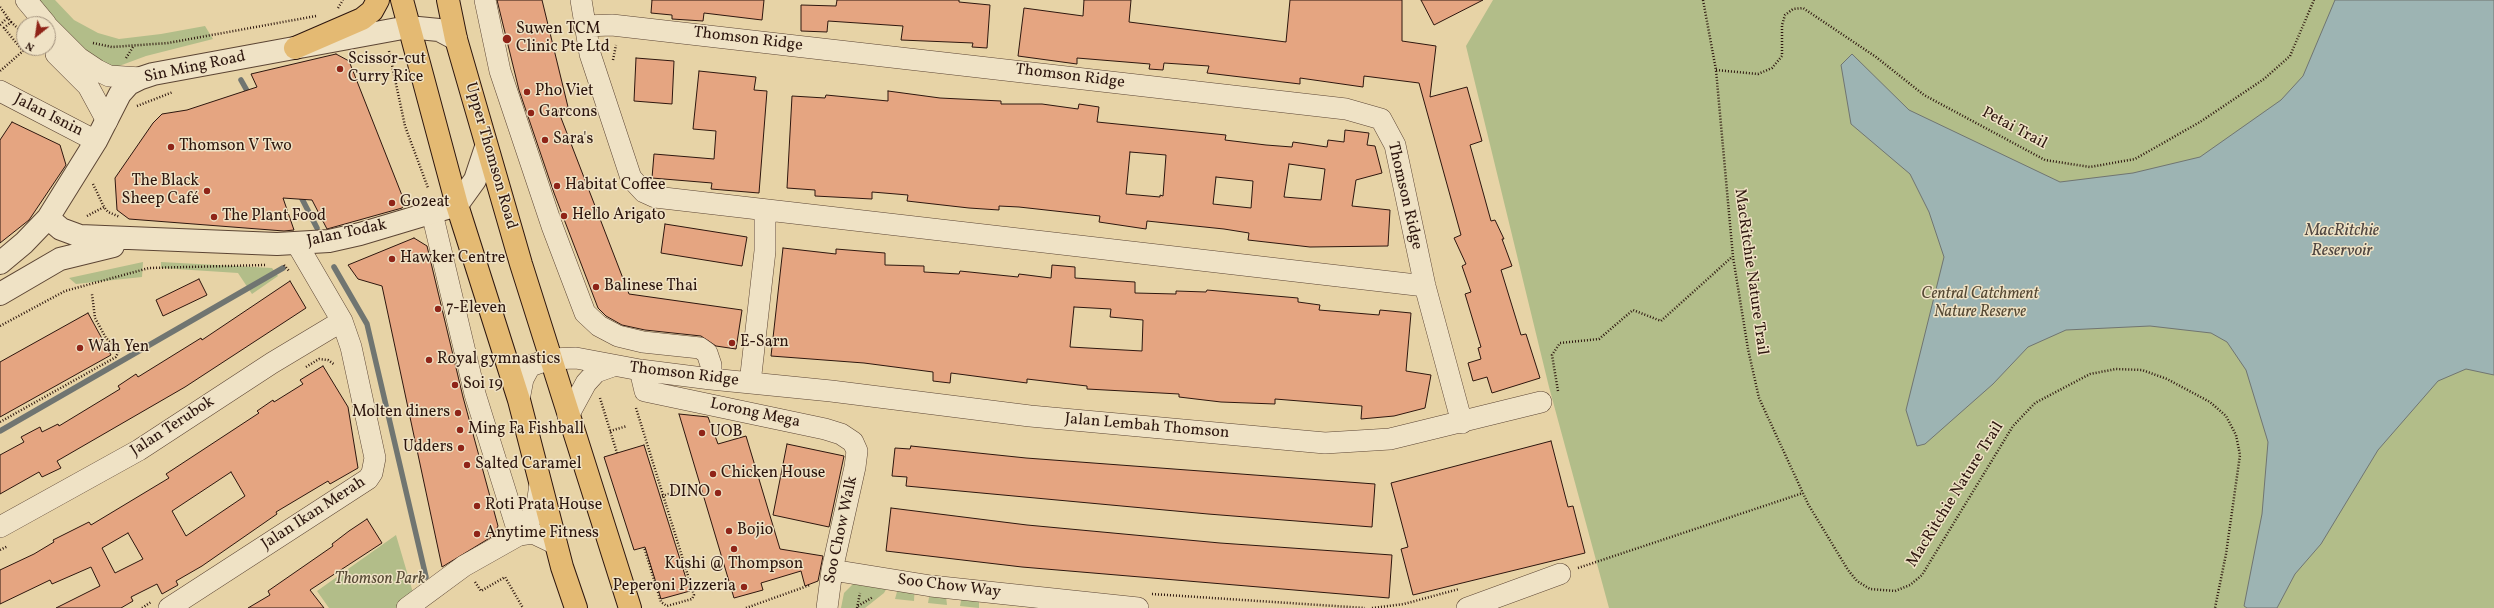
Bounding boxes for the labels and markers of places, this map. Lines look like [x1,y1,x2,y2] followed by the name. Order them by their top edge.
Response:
[516,20,610,58] place label: Suwen TCM Clinic Pte Ltd
[501,33,513,45] marker: Suwen TCM Clinic Pte Ltd
[348,50,426,88] place label: Scissor-cut Curry Rice
[335,64,345,74] marker: Scissor-cut Curry Rice
[535,82,594,102] place label: Pho Viet
[522,87,532,97] marker: Pho Viet
[539,103,597,123] place label: Garcons
[526,108,536,118] marker: Garcons
[553,130,593,150] place label: Sara's
[540,135,550,145] marker: Sara's
[179,137,292,157] place label: Thomson V Two
[166,142,176,152] marker: Thomson V Two
[122,172,199,210] place label: The Black Sheep Café
[565,176,666,196] place label: Habitat Coffee
[552,181,562,191] marker: Habitat Coffee
[202,186,212,196] marker: The Black Sheep Café
[400,193,450,213] place label: Go2eat
[387,198,397,208] marker: Go2eat
[572,206,666,226] place label: Hello Arigato
[222,207,326,227] place label: The Plant Food
[559,211,569,221] marker: Hello Arigato
[209,212,219,222] marker: The Plant Food
[400,249,505,269] place label: Hawker Centre
[387,254,397,264] marker: Hawker Centre
[604,277,698,297] place label: Balinese Thai
[591,282,601,292] marker: Balinese Thai
[446,299,507,319] place label: 7-Eleven
[433,304,443,314] marker: 7-Eleven
[740,333,789,353] place label: E-Sarn
[88,338,149,358] place label: Wah Yen
[727,338,737,348] marker: E-Sarn
[75,343,85,353] marker: Wah Yen
[437,350,560,370] place label: Royal gymnastics
[424,355,434,365] marker: Royal gymnastics
[463,375,503,395] place label: Soi 19
[450,380,460,390] marker: Soi 19
[352,403,450,423] place label: Molten diners
[453,408,463,418] marker: Molten diners
[468,420,584,440] place label: Ming Fa Fishball
[710,423,742,443] place label: UOB
[455,425,465,435] marker: Ming Fa Fishball
[697,428,707,438] marker: UOB
[403,438,453,458] place label: Udders
[456,443,466,453] marker: Udders
[475,455,581,475] place label: Salted Caramel
[462,460,472,470] marker: Salted Caramel
[721,464,825,484] place label: Chicken House
[708,469,718,479] marker: Chicken House
[669,483,710,503] place label: DINO
[713,488,723,498] marker: DINO
[485,496,602,516] place label: Roti Prata House
[472,501,482,511] marker: Roti Prata House
[737,521,773,541] place label: Bojio
[485,524,599,544] place label: Anytime Fitness
[724,526,734,536] marker: Bojio
[472,529,482,539] marker: Anytime Fitness
[729,544,739,554] marker: Kushi @ Thompson
[665,555,803,575] place label: Kushi @ Thompson
[613,577,736,597] place label: Peperoni Pizzeria
[739,582,749,592] marker: Peperoni Pizzeria

